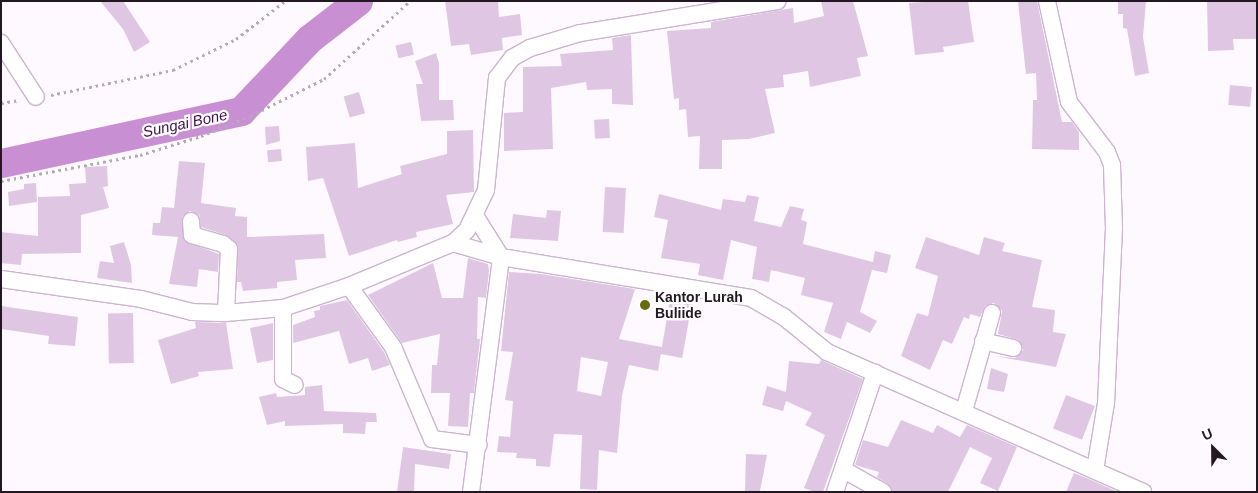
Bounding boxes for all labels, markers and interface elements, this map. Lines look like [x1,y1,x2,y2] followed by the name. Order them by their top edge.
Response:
[141,105,229,141] water label: Sungai Bone
[655,289,743,322] place label: Kantor Lurah Buliide
[639,299,651,311] marker: Kantor Lurah Buliide
[1188,423,1238,473] north arrow
[1199,425,1215,444] text: U

